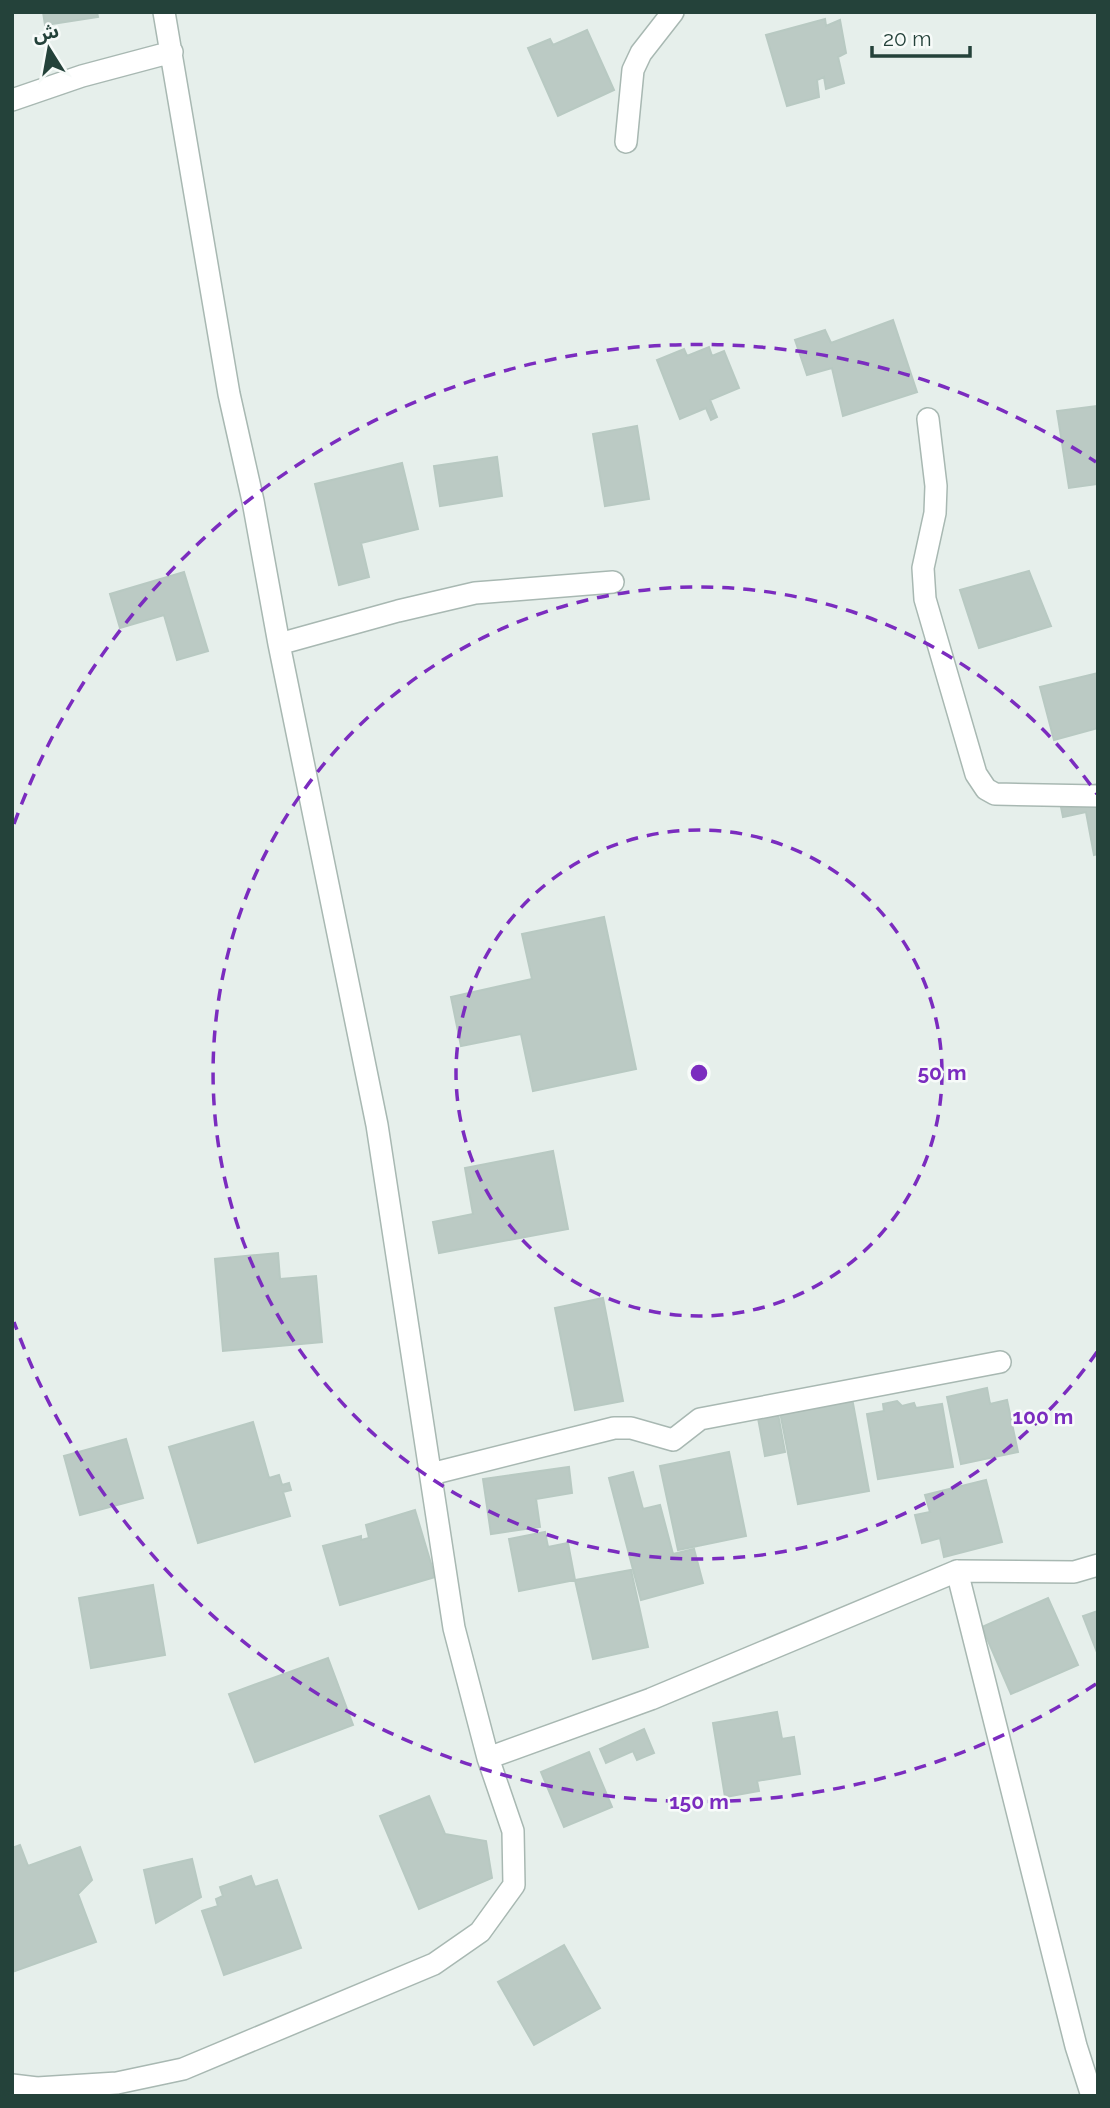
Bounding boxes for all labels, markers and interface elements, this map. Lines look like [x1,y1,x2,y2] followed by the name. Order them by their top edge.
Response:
[14,14,84,84] north arrow
[872,14,970,58] scale bar
[31,19,61,46] text: ش
[883,26,931,51] text: 20 m
[917,1060,967,1085] text: 50 m
[687,1061,711,1085] centre of rings
[1013,1404,1073,1429] text: 100 m
[669,1789,729,1814] text: 150 m

